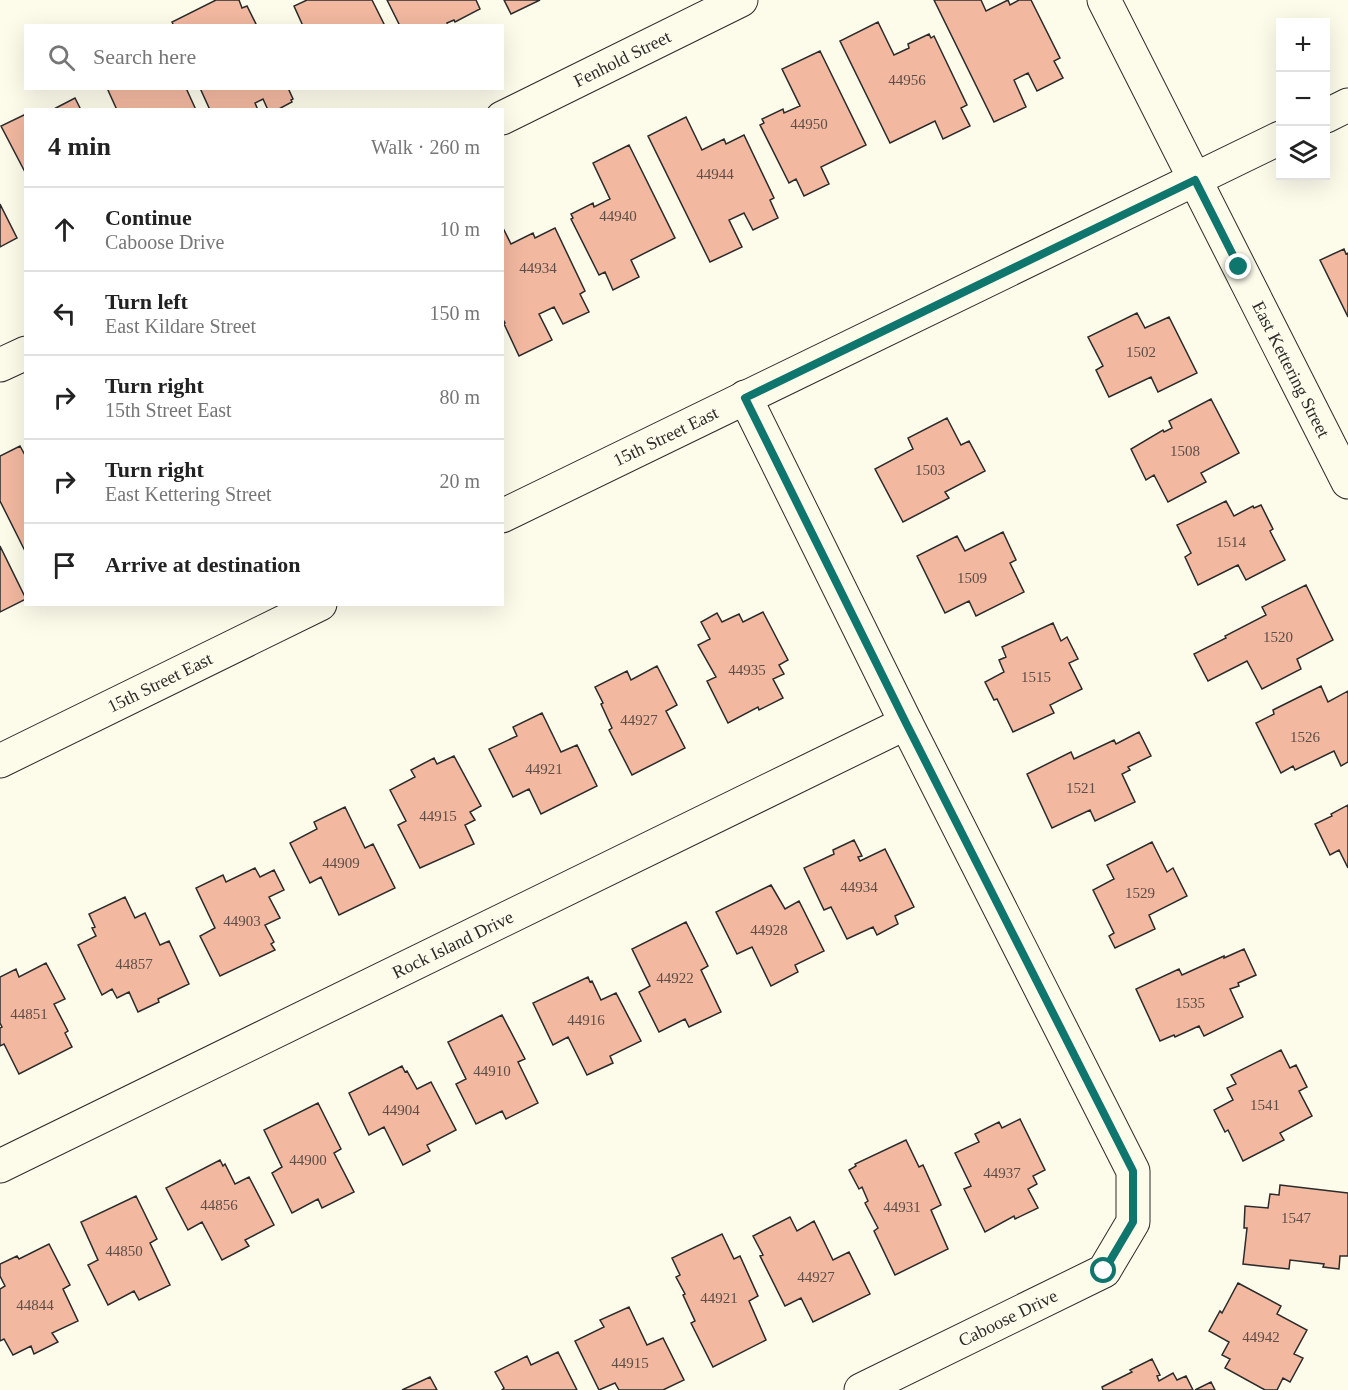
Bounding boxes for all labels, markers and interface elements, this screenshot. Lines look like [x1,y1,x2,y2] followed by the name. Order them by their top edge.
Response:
[1276,18,1330,180] map controls
[1276,18,1330,72] button: +
[24,24,504,90] search box
[570,26,674,91] street label: Fenhold Street
[45,41,78,74] icon: search
[93,44,196,69] text: Search here
[888,72,926,88] house number: 44956
[1276,72,1330,126] button: −
[790,116,828,132] house number: 44950
[1276,126,1330,180] button: layers
[48,132,111,161] text: 4 min
[371,136,480,158] text: Walk · 260 m
[696,166,734,182] house number: 44944
[105,205,192,230] text: Continue
[599,208,637,224] house number: 44940
[48,213,81,246] icon: ahead
[439,218,480,240] text: 10 m
[105,231,224,253] text: Caboose Drive
[1225,253,1251,279] route end
[519,260,557,276] house number: 44934
[105,289,188,314] text: Turn left
[48,297,81,330] icon: left
[1248,298,1334,441] street label: East Kettering Street
[429,302,480,324] text: 150 m
[105,315,256,337] text: East Kildare Street
[1126,344,1156,360] house number: 1502
[105,373,204,398] text: Turn right
[48,381,81,414] icon: right
[439,386,480,408] text: 80 m
[105,399,232,421] text: 15th Street East
[610,403,721,470] street label: 15th Street East
[1170,443,1200,459] house number: 1508
[105,457,204,482] text: Turn right
[915,462,945,478] house number: 1503
[48,465,81,498] icon: right
[439,470,480,492] text: 20 m
[105,483,272,505] text: East Kettering Street
[1216,534,1247,550] house number: 1514
[48,549,81,582] icon: arrive
[105,552,301,577] text: Arrive at destination
[957,570,987,586] house number: 1509
[1263,629,1293,645] house number: 1520
[104,648,215,717] street label: 15th Street East
[728,662,766,678] house number: 44935
[1021,669,1051,685] house number: 1515
[620,712,658,728] house number: 44927
[1290,729,1321,745] house number: 1526
[525,761,563,777] house number: 44921
[1066,780,1096,796] house number: 1521
[419,808,457,824] house number: 44915
[322,855,360,871] house number: 44909
[840,879,878,895] house number: 44934
[1125,885,1155,901] house number: 1529
[389,907,516,983] street label: Rock Island Drive
[223,913,261,929] house number: 44903
[750,922,788,938] house number: 44928
[115,956,153,972] house number: 44857
[656,970,694,986] house number: 44922
[1175,995,1205,1011] house number: 1535
[10,1006,48,1022] house number: 44851
[567,1012,605,1028] house number: 44916
[473,1063,511,1079] house number: 44910
[1250,1097,1280,1113] house number: 1541
[382,1102,420,1118] house number: 44904
[289,1152,327,1168] house number: 44900
[983,1165,1021,1181] house number: 44937
[200,1197,238,1213] house number: 44856
[883,1199,921,1215] house number: 44931
[1281,1210,1312,1226] house number: 1547
[105,1243,143,1259] house number: 44850
[1090,1257,1116,1283] route start
[797,1269,835,1285] house number: 44927
[955,1285,1061,1351] street label: Caboose Drive
[700,1290,738,1306] house number: 44921
[16,1297,54,1313] house number: 44844
[1242,1329,1280,1345] house number: 44942
[611,1355,649,1371] house number: 44915

